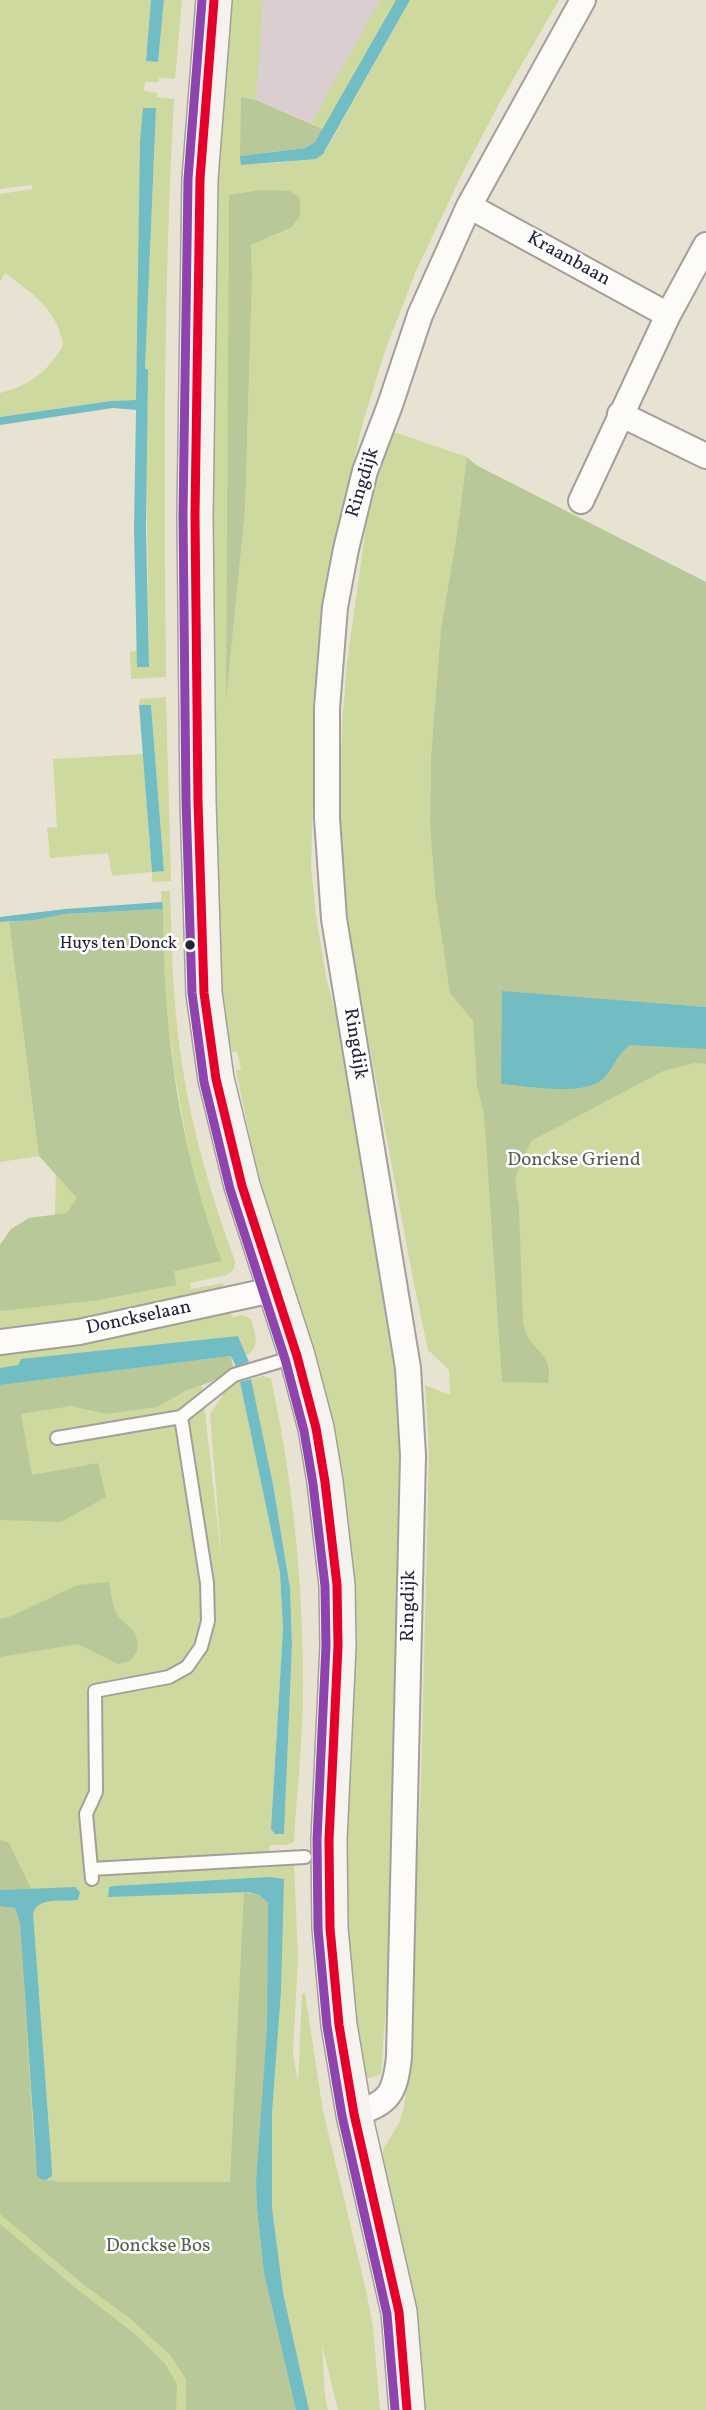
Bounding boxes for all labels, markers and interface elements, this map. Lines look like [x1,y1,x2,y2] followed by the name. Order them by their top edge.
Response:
[522,228,614,292] street label: Kraanbaan
[343,445,385,521] street label: Ringdijk
[60,935,177,955] place label: Huys ten Donck
[183,938,197,952] marker: Huys ten Donck
[337,1007,371,1081] street label: Ringdijk
[507,1151,641,1173] park label: Donckse Griend
[84,1297,194,1341] street label: Donckselaan
[398,1570,422,1642] street label: Ringdijk
[106,2237,210,2259] park label: Donckse Bos

